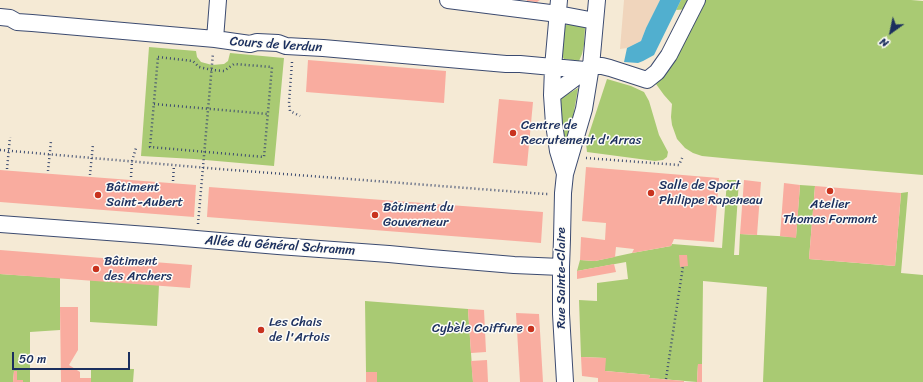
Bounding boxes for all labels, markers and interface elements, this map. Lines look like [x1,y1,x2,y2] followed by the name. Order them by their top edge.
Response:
[871,12,911,52] north arrow
[876,32,893,53] text: N
[229,34,323,56] street label: Cours de Verdun
[521,118,642,149] place label: Centre de Recrutement d'Arras
[508,128,518,138] marker: Centre de Recrutement d'Arras
[659,178,763,209] place label: Salle de Sport Philippe Rapeneau
[106,180,183,211] place label: Bâtiment Saint-Aubert
[825,186,835,196] marker: Atelier Thomas Formont
[646,188,656,198] marker: Salle de Sport Philippe Rapeneau
[93,190,103,200] marker: Bâtiment Saint-Aubert
[783,197,877,228] place label: Atelier Thomas Formont
[383,200,454,231] place label: Bâtiment du Gouverneur
[370,210,380,220] marker: Bâtiment du Gouverneur
[554,227,570,329] street label: Rue Sainte-Claire
[204,233,356,259] street label: Allée du Général Schramm
[104,254,172,285] place label: Bâtiment des Archers
[91,264,101,274] marker: Bâtiment des Archers
[269,315,330,346] place label: Les Chais de l'Artois
[432,321,523,337] place label: Cybèle Coiffure
[526,324,536,334] marker: Cybèle Coiffure
[256,325,266,335] marker: Les Chais de l'Artois
[14,344,132,370] scale bar
[19,348,46,370] text: 50 m

